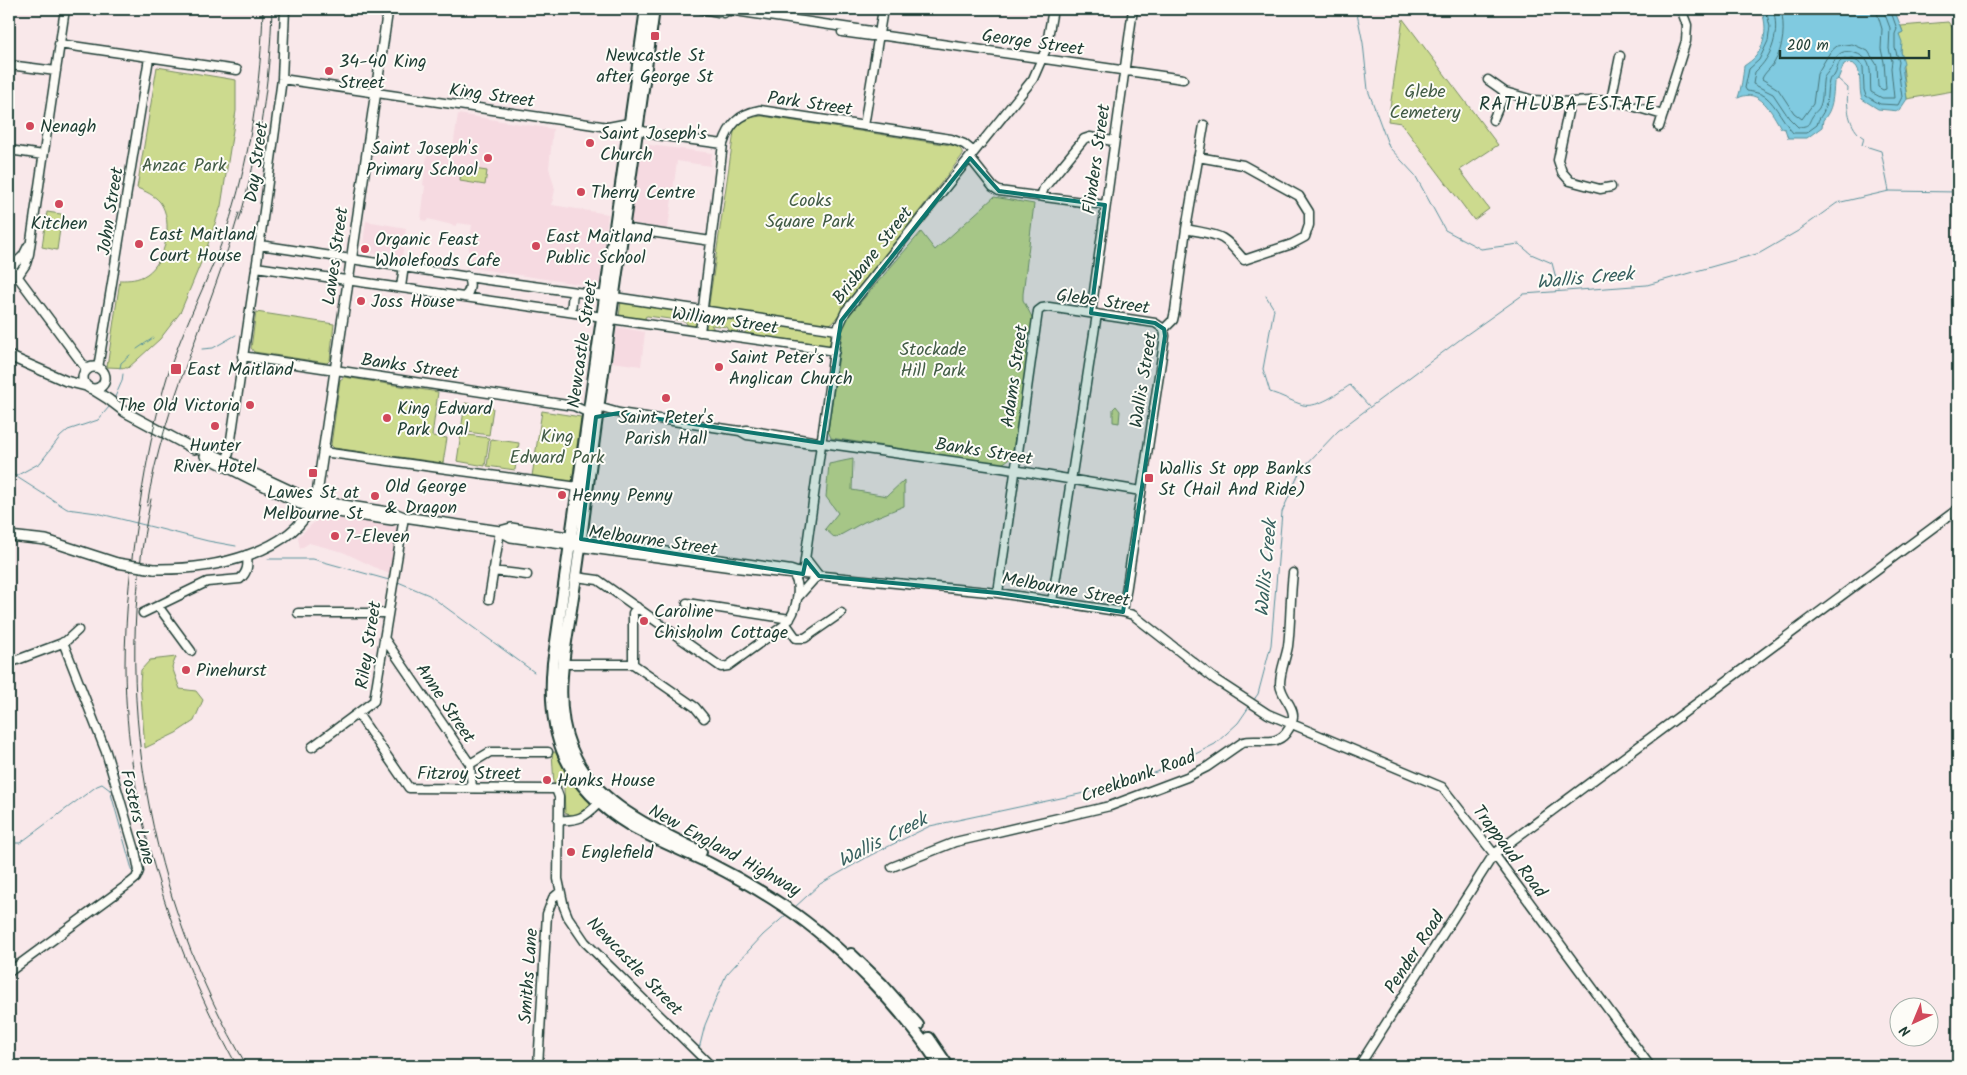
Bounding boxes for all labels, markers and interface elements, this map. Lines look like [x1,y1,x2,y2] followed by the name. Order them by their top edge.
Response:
[980,22,1087,65] street label: George Street
[1780,28,1928,60] scale bar
[649,30,661,42] marker: Newcastle St after George St
[1787,34,1829,58] text: 200 m
[596,42,715,92] place label: Newcastle St after George St
[339,48,427,98] place label: 34-40 King Street
[323,65,335,77] marker: 34-40 King Street
[447,76,537,117] street label: King Street
[1390,78,1461,128] park label: Glebe Cemetery
[765,84,855,125] street label: Park Street
[1479,90,1657,120] district label: RATHLUBA ESTATE
[1075,101,1120,216] street label: Flinders Street
[40,113,97,142] place label: Nenagh
[237,119,278,205] street label: Day Street
[24,120,36,132] marker: Nenagh
[600,120,707,170] place label: Saint Joseph's Church
[366,135,479,185] place label: Saint Joseph's Primary School
[584,137,596,149] marker: Saint Joseph's Church
[142,152,227,181] park label: Anzac Park
[482,152,494,164] marker: Saint Joseph's Primary School
[90,164,133,257] street label: John Street
[591,179,695,208] place label: Therry Centre
[575,186,587,198] marker: Therry Centre
[765,187,855,237] park label: Cooks Square Park
[53,198,65,210] marker: Kitchen
[825,200,922,311] street label: Brisbane Street
[315,204,358,307] street label: Lawes Street
[30,210,88,239] place label: Kitchen
[149,221,256,271] place label: East Maitland Court House
[546,223,653,273] place label: East Maitland Public School
[375,226,500,276] place label: Organic Feast Wholefoods Cafe
[133,238,145,250] marker: East Maitland Court House
[530,240,542,252] marker: East Maitland Public School
[359,243,371,255] marker: Organic Feast Wholefoods Cafe
[1536,260,1638,298] water label: Wallis Creek
[560,277,607,410] street label: Newcastle Street
[1054,282,1152,324] street label: Glebe Street
[371,288,455,317] place label: Joss House
[355,295,367,307] marker: Joss House
[670,300,781,343] street label: William Street
[994,322,1037,429] street label: Adams Street
[1123,329,1166,430] street label: Wallis Street
[900,336,966,386] park label: Stockade Hill Park
[729,344,853,394] place label: Saint Peter's Anglican Church
[359,346,462,389] street label: Banks Street
[187,356,294,385] place label: East Maitland
[713,361,725,373] marker: Saint Peter's Anglican Church
[169,362,183,376] marker: East Maitland
[118,392,240,421] place label: The Old Victoria
[660,392,672,404] marker: Saint Peter's Parish Hall
[397,395,493,445] place label: King Edward Park Oval
[244,399,256,411] marker: The Old Victoria
[618,404,714,454] place label: Saint Peter's Parish Hall
[381,412,393,424] marker: King Edward Park Oval
[209,420,221,432] marker: Hunter River Hotel
[510,423,605,473] park label: King Edward Park
[933,430,1036,475] street label: Banks Street
[173,432,257,482] place label: Hunter River Hotel
[1159,455,1312,505] place label: Wallis St opp Banks St (Hail And Ride)
[307,467,319,479] marker: Lawes St at Melbourne St
[1143,472,1155,484] marker: Wallis St opp Banks St (Hail And Ride)
[385,473,467,523] place label: Old George & Dragon
[263,479,364,529] place label: Lawes St at Melbourne St
[572,482,673,511] place label: Henny Penny
[556,489,568,501] marker: Henny Penny
[369,490,381,502] marker: Old George & Dragon
[1248,515,1286,618] water label: Wallis Creek
[587,518,720,565] street label: Melbourne Street
[345,523,410,552] place label: 7-Eleven
[329,530,341,542] marker: 7-Eleven
[999,565,1133,616] street label: Melbourne Street
[348,598,391,691] street label: Riley Street
[654,598,788,648] place label: Caroline Chisholm Cottage
[638,615,650,627] marker: Caroline Chisholm Cottage
[196,657,268,686] place label: Pinehurst
[407,658,483,751] street label: Anne Street
[180,664,192,676] marker: Pinehurst
[1077,743,1201,812] street label: Creekbank Road
[417,760,522,789] street label: Fitzroy Street
[111,767,162,868] street label: Fosters Lane
[557,767,655,796] place label: Hanks House
[541,774,553,786] marker: Hanks House
[643,797,806,906] street label: New England Highway
[1464,799,1554,906] street label: Trappaud Road
[833,804,936,876] water label: Wallis Creek
[581,839,654,868] place label: Englefield
[565,846,577,858] marker: Englefield
[1378,905,1454,1000] street label: Pender Road
[579,911,690,1024] street label: Newcastle Street
[512,927,547,1025] street label: Smiths Lane
[1890,998,1940,1048] north arrow
[1895,1020,1916,1042] text: N

